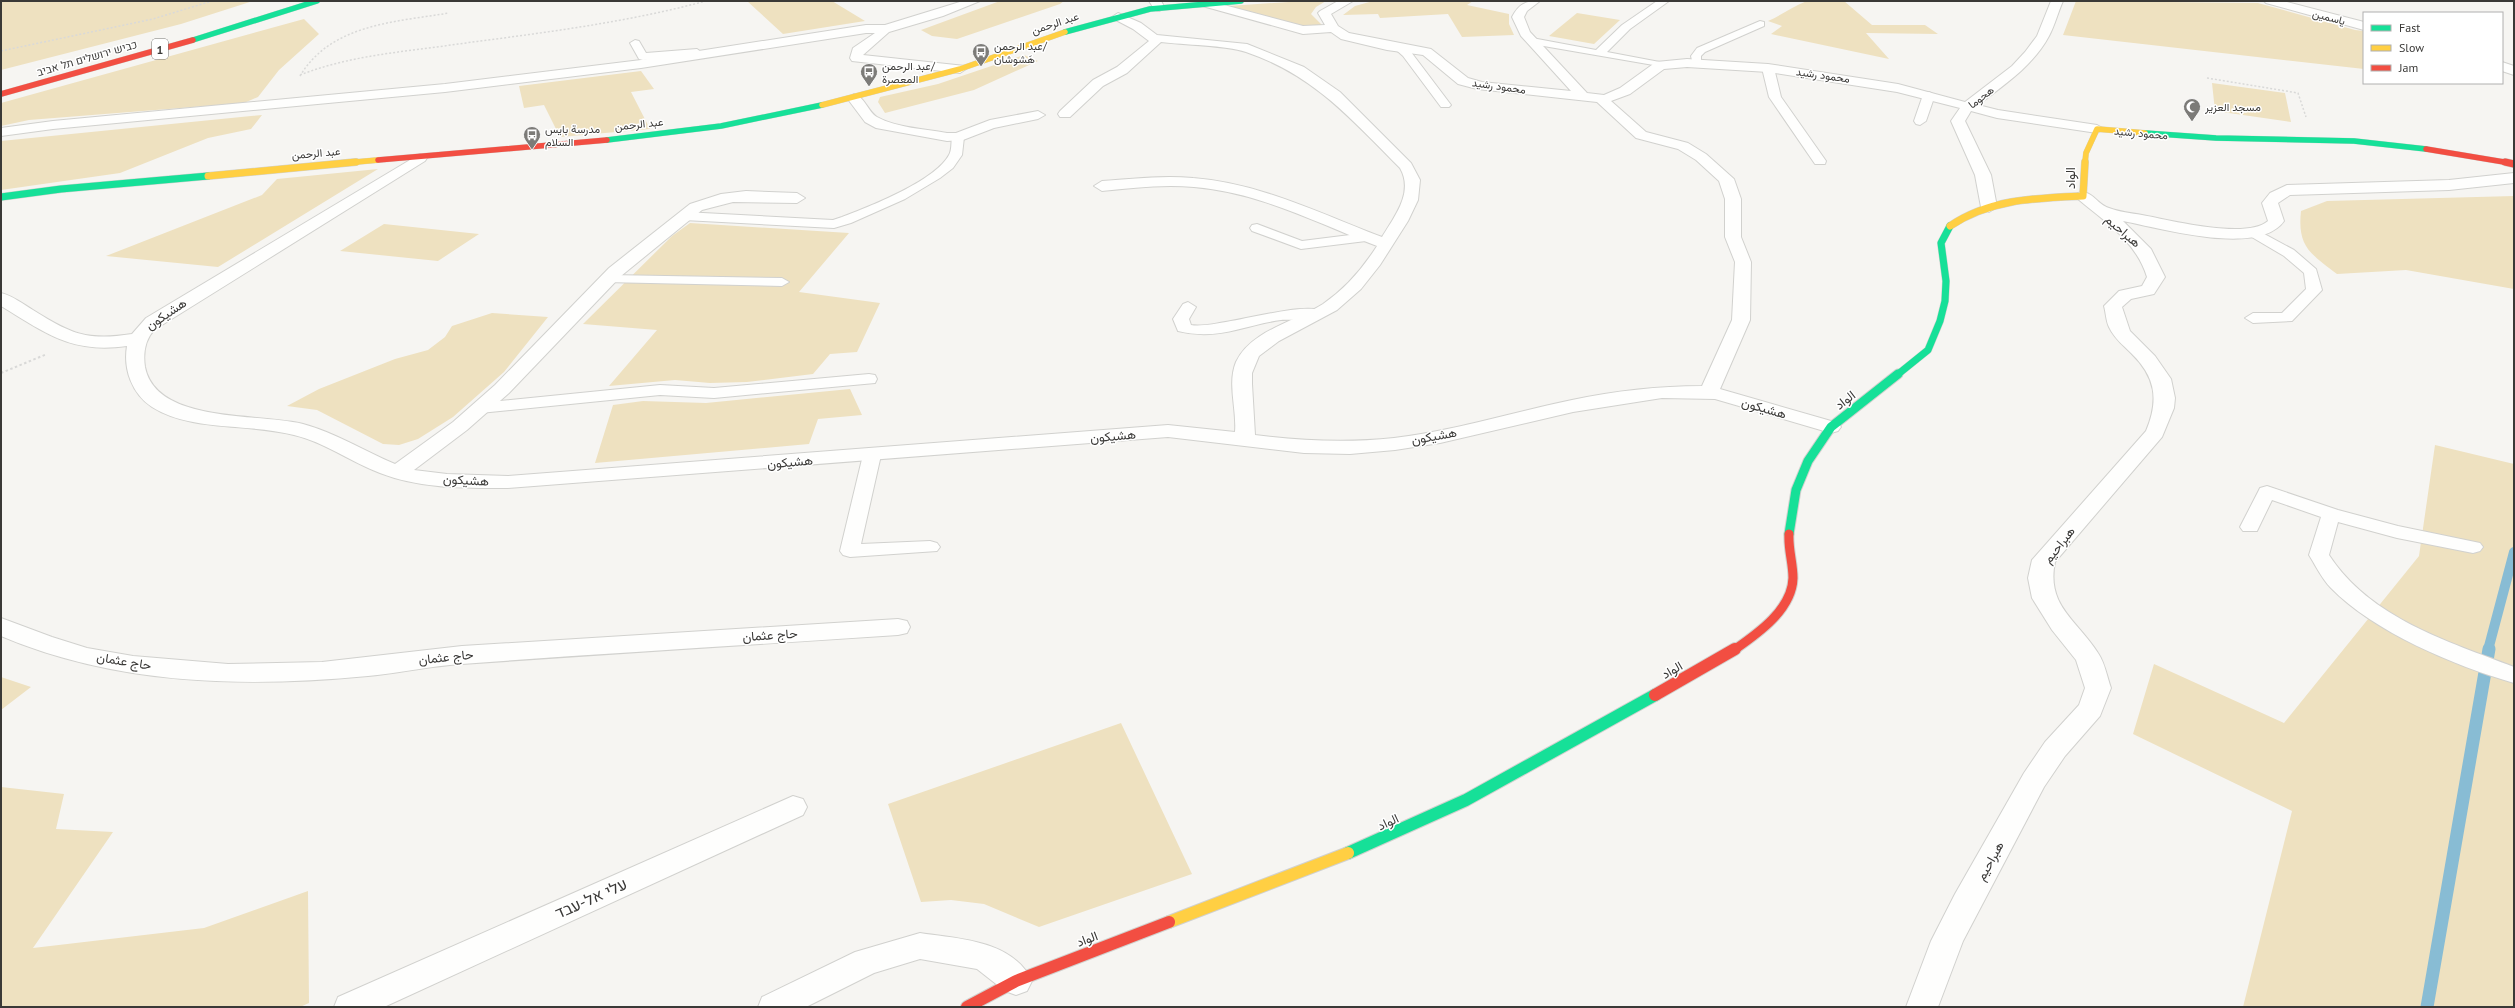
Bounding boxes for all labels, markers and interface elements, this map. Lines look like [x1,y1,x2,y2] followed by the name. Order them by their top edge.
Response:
[2311,6,2347,28] street label: ياسمين
[1030,9,1081,37] street label: عبد الرحمن
[2363,12,2503,84] legend
[2399,20,2420,35] text: Fast
[35,37,139,79] street label: כביש ירושלים תל אביב
[152,39,168,59] road number: 1
[994,39,1048,66] place label: عبد الرحمن/ هَشوشان
[2399,40,2424,55] text: Slow
[971,42,991,67] bus stop icon: عبد الرحمن/ هَشوشان
[882,59,936,86] place label: عبد الرحمن/ المعصرة
[2398,60,2418,75] text: Jam
[859,62,879,87] bus stop icon: عبد الرحمن/ المعصرة
[1795,64,1851,86] street label: محمود رشيد
[1471,75,1527,97] street label: محمود رشيد
[1965,82,1997,111] street label: هحوما
[2182,97,2202,122] mosque icon: مسجد العزير
[2204,100,2261,114] place label: مسجد العزير
[614,114,664,134] street label: عبد الرحمن
[545,122,600,150] place label: مدرسة بايس السلام
[2113,124,2169,142] street label: محمود رشيد
[522,125,542,150] bus stop icon: مدرسة بايس السلام
[291,144,341,162] street label: عبد الرحمن
[2062,167,2079,189] street label: الواد
[2101,211,2145,251] street label: هبراحيم
[142,294,190,334] street label: هشيكون
[1831,387,1859,413] street label: الواد
[1740,393,1788,423] street label: هشيكون
[1410,424,1458,448] street label: هشيكون
[1089,426,1137,446] street label: هشيكون
[766,452,814,472] street label: هشيكون
[443,470,489,490] street label: هشيكون
[2039,523,2079,567] street label: هبراحيم
[742,625,799,646] street label: حاج عثمان
[418,646,475,669] street label: حاج عثمان
[95,648,153,675] street label: حاج عثمان
[1658,657,1686,683] street label: الواد
[1375,810,1401,834] street label: الواد
[1972,838,2008,884] street label: هبراحيم
[552,873,630,923] street label: עלי אל-עבד
[1074,927,1100,951] street label: الواد

